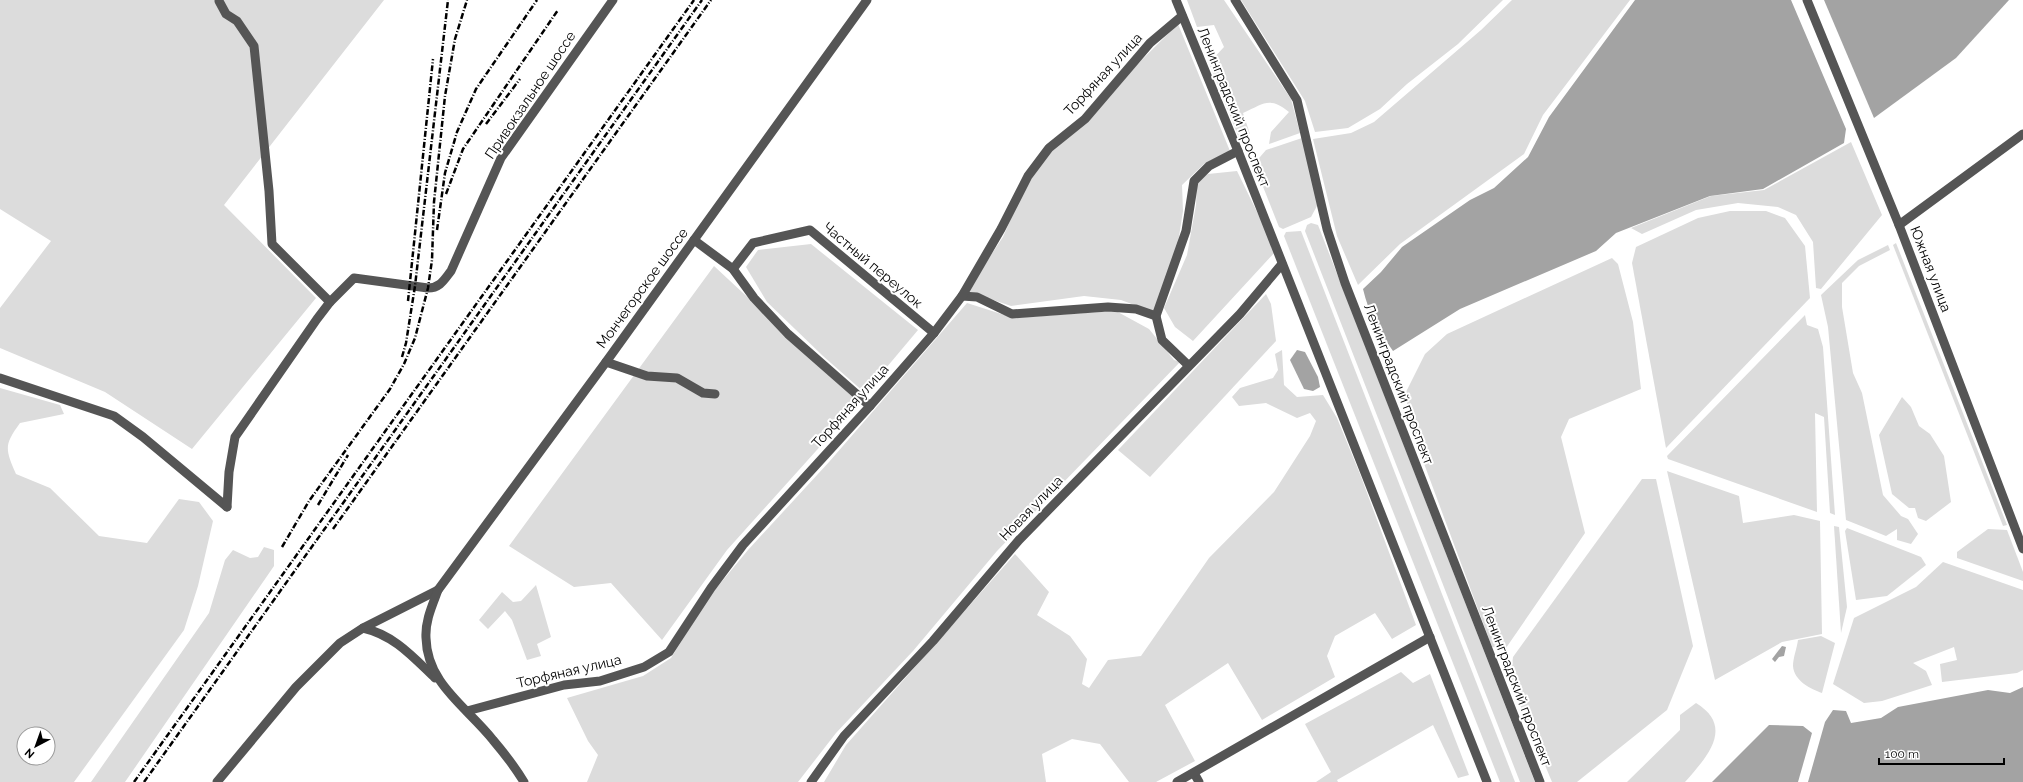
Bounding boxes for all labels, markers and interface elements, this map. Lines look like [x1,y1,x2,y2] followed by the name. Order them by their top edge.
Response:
[1195,25,1274,190] street label: Ленинградский проспект
[481,28,579,162] street label: Привокзальное шоссе
[1061,29,1145,119] street label: Торфяная улица
[820,219,926,311] street label: Частный переулок
[1907,224,1955,314] street label: Южная улица
[593,225,691,351] street label: Мончегорское шоссе
[1361,301,1437,467] street label: Ленинградский проспект
[808,361,892,451] street label: Торфяная улица
[996,472,1066,544] street label: Новая улица
[1479,603,1555,769] street label: Ленинградский проспект
[515,651,623,691] street label: Торфяная улица
[16,726,56,766] north arrow
[1879,740,2004,766] scale bar
[22,746,37,761] text: N
[1885,747,1919,761] text: 100 m

